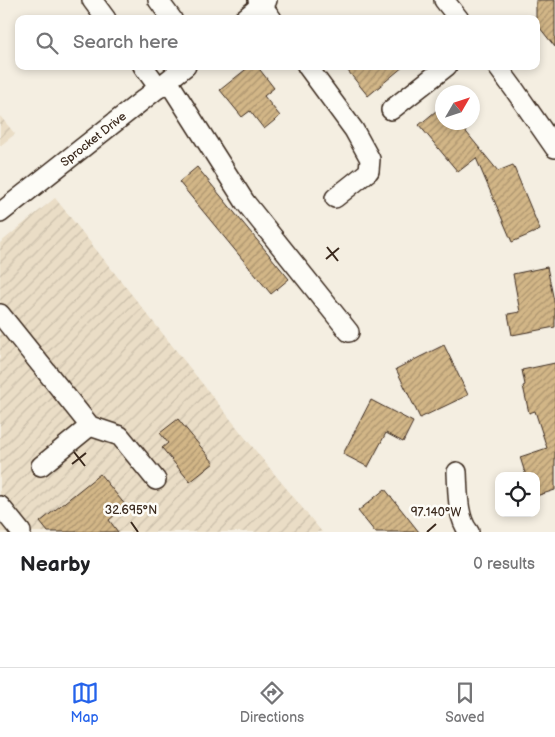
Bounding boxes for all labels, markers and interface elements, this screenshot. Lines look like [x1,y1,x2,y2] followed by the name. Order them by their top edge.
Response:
[15,15,540,70] search box
[33,29,61,57] icon: search
[73,31,178,54] text: Search here
[435,85,480,130] north arrow
[58,109,130,170] street label: Sprocket Drive
[495,472,540,517] map controls
[495,472,540,517] button: locate
[105,503,157,518] text: 32.695°N
[411,505,461,520] text: 97.140°W
[20,552,90,577] text: Nearby
[473,555,535,574] text: 0 results
[71,679,99,726] tab: Map
[240,679,304,726] tab: Directions
[445,679,484,726] tab: Saved

